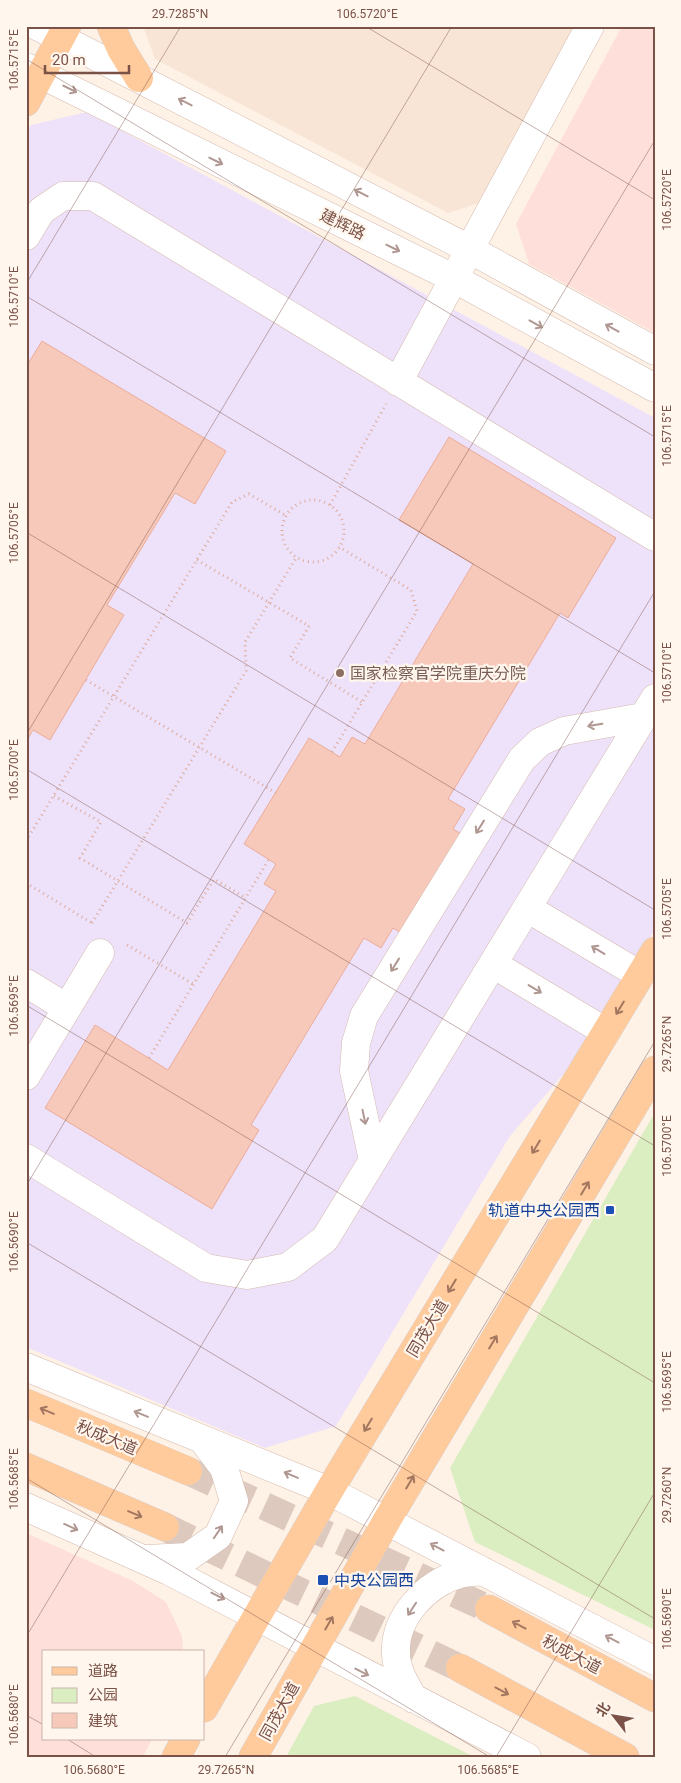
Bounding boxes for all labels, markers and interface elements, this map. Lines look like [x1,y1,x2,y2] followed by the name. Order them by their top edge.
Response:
[152,7,208,21] text: 29.7285°N
[336,7,398,21] text: 106.5720°E
[7,29,21,91] text: 106.5715°E
[45,42,129,74] scale bar
[52,51,86,69] text: 20 m
[62,85,77,94] one-way arrow
[178,97,193,107] one-way arrow
[208,156,223,166] one-way arrow
[660,169,674,231] text: 106.5720°E
[354,188,369,197] one-way arrow
[317,205,369,244] street label: 建辉路
[385,244,400,254] one-way arrow
[7,266,21,328] text: 106.5710°E
[529,319,544,329] one-way arrow
[605,322,620,332] one-way arrow
[660,405,674,467] text: 106.5715°E
[7,502,21,564] text: 106.5705°E
[660,642,674,704] text: 106.5710°E
[350,664,526,683] place label: 国家检察官学院重庆分院
[334,667,346,679] marker: 国家检察官学院重庆分院
[588,721,604,731] one-way arrow
[7,739,21,801] text: 106.5700°E
[475,819,485,833] one-way arrow
[660,878,674,940] text: 106.5705°E
[592,945,606,955] one-way arrow
[390,958,400,972] one-way arrow
[7,975,21,1037] text: 106.5695°E
[527,984,541,994] one-way arrow
[615,1001,625,1015] one-way arrow
[660,1016,674,1072] text: 29.7265°N
[360,1108,369,1124] one-way arrow
[660,1115,674,1177] text: 106.5700°E
[531,1140,541,1154] one-way arrow
[580,1181,590,1195] one-way arrow
[488,1201,600,1220] place label: 轨道中央公园西
[604,1204,616,1216] marker: 轨道中央公园西
[7,1211,21,1273] text: 106.5690°E
[447,1279,457,1293] one-way arrow
[403,1296,452,1361] street label: 同茂大道
[488,1336,498,1350] one-way arrow
[660,1351,674,1413] text: 106.5695°E
[40,1406,55,1416] one-way arrow
[134,1409,149,1418] one-way arrow
[74,1416,140,1459] street label: 秋成大道
[363,1418,373,1432] one-way arrow
[7,1448,21,1510] text: 106.5685°E
[660,1467,674,1523] text: 29.7260°N
[284,1470,299,1479] one-way arrow
[405,1475,415,1489] one-way arrow
[127,1509,142,1519] one-way arrow
[63,1523,78,1533] one-way arrow
[213,1525,224,1539] one-way arrow
[430,1542,445,1551] one-way arrow
[334,1571,414,1590] place label: 中央公园西
[316,1573,330,1587] marker: 中央公园西
[660,1588,674,1650] text: 106.5690°E
[210,1592,225,1601] one-way arrow
[406,1602,417,1616] one-way arrow
[324,1616,334,1630] one-way arrow
[513,1620,527,1630] one-way arrow
[539,1631,604,1678] street label: 秋成大道
[604,1634,619,1644] one-way arrow
[42,1650,205,1740] legend
[88,1662,118,1680] text: 道路
[354,1667,369,1677] one-way arrow
[256,1679,303,1744] street label: 同茂大道
[7,1684,21,1746] text: 106.5680°E
[88,1686,118,1704] text: 公园
[495,1686,510,1696] one-way arrow
[588,1690,638,1740] north arrow
[592,1699,613,1719] text: 北
[88,1712,118,1730] text: 建筑
[63,1763,125,1777] text: 106.5680°E
[198,1763,254,1777] text: 29.7265°N
[457,1763,519,1777] text: 106.5685°E

